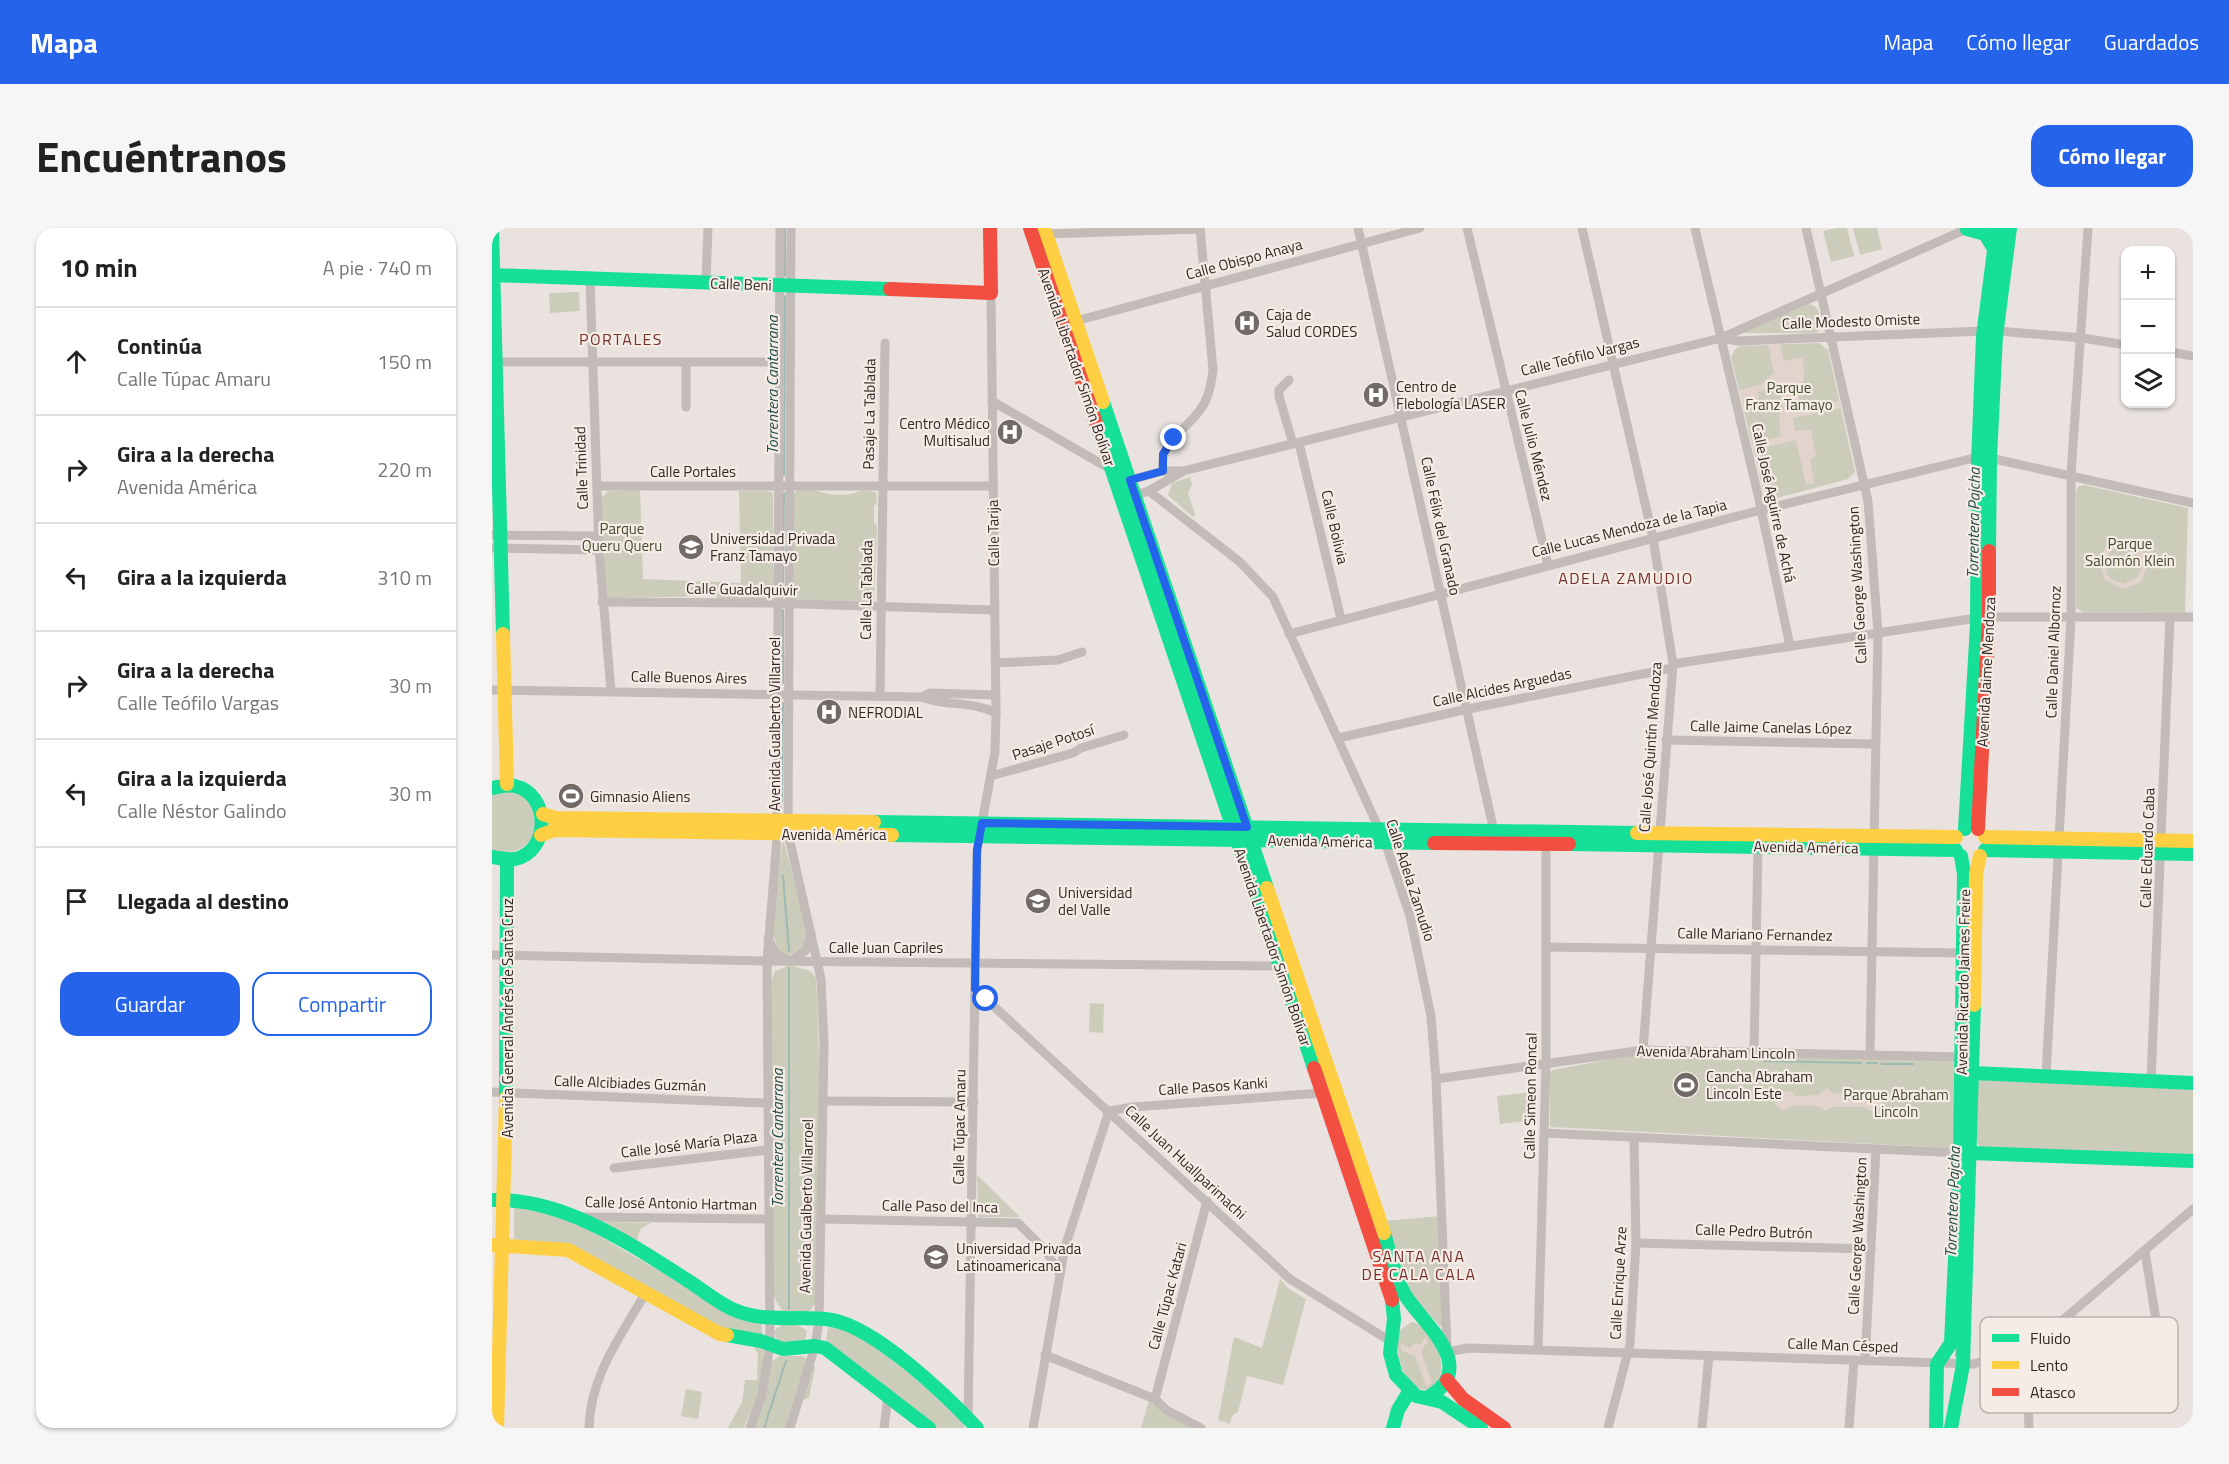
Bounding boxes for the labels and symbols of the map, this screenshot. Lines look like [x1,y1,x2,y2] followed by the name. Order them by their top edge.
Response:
[1183,232,1305,286] street label: Calle Obispo Anaya
[1032,265,1122,469] street label: Avenida Libertador Simón Bolívar
[710,271,772,297] street label: Calle Beni
[1266,303,1358,343] place label: Caja de Salud CORDES
[1781,307,1921,335] street label: Calle Modesto Omiste
[1232,308,1262,338] hospital icon: Caja de Salud CORDES
[760,315,784,454] water label: Torrentera Cantarrana
[579,327,663,351] district label: PORTALES
[1518,330,1642,382] street label: Calle Teófilo Vargas
[857,358,881,470] street label: Pasaje La Tablada
[1396,375,1506,415] place label: Centro de Flebología LASER
[1745,376,1833,416] park label: Parque Franz Tamayo
[1361,380,1391,410] hospital icon: Centro de Flebología LASER
[1509,387,1559,503] street label: Calle Julio Méndez
[899,412,990,452] place label: Centro Médico Multisalud
[995,417,1025,447] hospital icon: Centro Médico Multisalud
[1746,421,1802,585] street label: Calle José Aguirre de Achá
[1160,424,1186,450] route end
[568,426,594,510] street label: Calle Trinidad
[1415,455,1467,597] street label: Calle Félix del Granado
[650,460,736,483] street label: Calle Portales
[1960,466,1986,579] water label: Torrentera Pajcha
[1315,488,1355,567] street label: Calle Bolivia
[1529,492,1729,563] street label: Calle Lucas Mendoza de la Tapia
[981,499,1005,567] street label: Calle Tarija
[1841,506,1873,664] street label: Calle George Washington
[582,517,662,557] park label: Parque Queru Queru
[710,527,836,567] place label: Universidad Privada Franz Tamayo
[676,532,706,562] school or university icon: Universidad Privada Franz Tamayo
[2085,532,2175,572] park label: Parque Salomón Klein
[854,539,878,640] street label: Calle La Tablada
[1558,566,1694,590] district label: ADELA ZAMUDIO
[686,577,798,601] street label: Calle Guadalquivir
[2039,585,2067,719] street label: Calle Daniel Albornoz
[1971,596,2001,748] street label: Avenida Jaime Mendoza
[763,637,786,811] street label: Avenida Gualberto Villarroel
[1633,660,1667,833] street label: Calle José Quintín Mendoza
[1431,661,1573,713] street label: Calle Alcides Arguedas
[631,664,747,690] street label: Calle Buenos Aires
[814,697,844,727] hospital icon: NEFRODIAL
[848,701,923,724] place label: NEFRODIAL
[1690,714,1852,740] street label: Calle Jaime Canelas López
[1009,717,1099,766] street label: Pasaje Potosí
[556,781,586,811] sports icon: Gimnasio Aliens
[590,785,690,808] place label: Gimnasio Aliens
[2133,787,2161,909] street label: Calle Eduardo Caba
[1380,816,1442,944] street label: Calle Adela Zamudio
[781,823,887,846] street label: Avenida América
[1267,829,1373,853] street label: Avenida América
[1753,835,1859,859] street label: Avenida América
[1228,845,1318,1049] street label: Avenida Libertador Simón Bolívar
[1058,881,1133,921] place label: Universidad del Valle
[1023,886,1053,916] school or university icon: Universidad del Valle
[1950,889,1976,1075] street label: Avenida Ricardo Jaimes Freire
[496,898,519,1138] street label: Avenida General Andrés de Santa Cruz
[1677,921,1833,947] street label: Calle Mariano Fernandez
[829,936,943,959] street label: Calle Juan Capriles
[972,985,998,1011] route start
[1517,1032,1543,1160] street label: Calle Simeon Roncal
[1636,1039,1796,1065] street label: Avenida Abraham Lincoln
[1706,1065,1813,1105] place label: Cancha Abraham Lincoln Este
[765,1068,789,1207] water label: Torrentera Cantarrana
[553,1069,707,1097] street label: Calle Alcibiades Guzmán
[946,1069,972,1185] street label: Calle Túpac Amaru
[1671,1070,1701,1100] sports icon: Cancha Abraham Lincoln Este
[1158,1071,1268,1101] street label: Calle Pasos Kanki
[1843,1083,1949,1123] park label: Parque Abraham Lincoln
[1120,1099,1252,1225] street label: Calle Juan Huallparimachi
[793,1119,819,1293] street label: Avenida Gualberto Villarroel
[620,1124,759,1164] street label: Calle José María Plaza
[1938,1145,1966,1258] water label: Torrentera Pajcha
[1841,1157,1873,1315] street label: Calle George Washington
[585,1190,757,1216] street label: Calle José Antonio Hartman
[882,1193,999,1219] street label: Calle Paso del Inca
[1695,1217,1813,1245] street label: Calle Pedro Butrón
[1604,1226,1632,1340] street label: Calle Enrique Arze
[956,1237,1082,1277] place label: Universidad Privada Latinoamericana
[1142,1240,1192,1352] street label: Calle Túpac Katari
[921,1242,951,1272] school or university icon: Universidad Privada Latinoamericana
[1361,1244,1477,1286] district label: SANTA ANA DE CALA CALA
[1980,1317,2178,1413] legend
[2030,1326,2071,1350] text: Fluido
[1787,1332,1899,1358] street label: Calle Man Césped
[2030,1353,2068,1377] text: Lento
[2030,1380,2076,1404] text: Atasco

